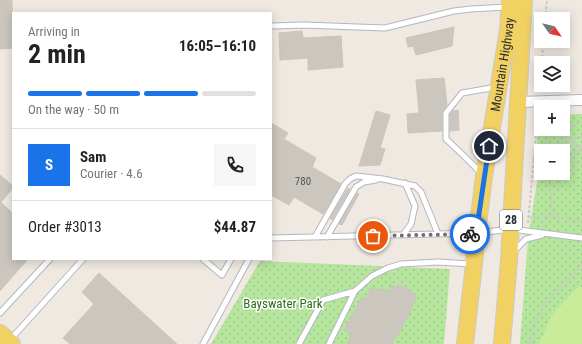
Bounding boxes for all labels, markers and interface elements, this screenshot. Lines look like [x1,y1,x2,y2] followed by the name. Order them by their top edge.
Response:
[534,12,570,48] north arrow
[534,12,570,180] map controls
[488,16,517,113] street label: Mountain Highway
[28,24,80,39] text: Arriving in
[179,37,256,55] text: 16:05–16:10
[28,39,86,69] text: 2 min
[534,56,570,92] button: layers
[534,100,570,136] button: +
[28,102,119,117] text: On the way · 50 m
[472,129,506,163] pin
[478,135,500,157] icon: home
[214,144,256,186] button: phone
[534,144,570,180] button: −
[80,148,106,166] text: Sam
[45,156,53,174] text: S
[80,166,143,181] text: Courier · 4.6
[295,175,311,188] house number: 780
[500,210,522,230] road number: 28
[450,214,490,254] courier
[28,218,102,236] text: Order #3013
[214,218,256,236] text: $44.87
[356,219,390,253] pin
[459,223,481,245] icon: bike
[362,225,384,247] icon: bag
[243,296,323,311] park label: Bayswater Park

